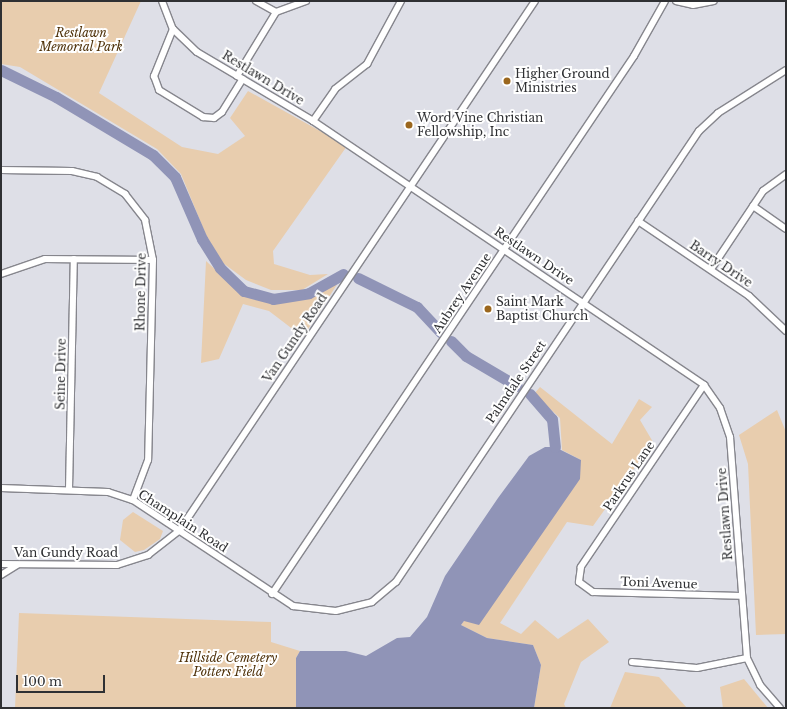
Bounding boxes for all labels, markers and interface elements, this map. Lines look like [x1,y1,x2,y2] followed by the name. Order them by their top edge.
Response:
[39,26,123,54] park label: Restlawn Memorial Park
[220,48,306,108] street label: Restlawn Drive
[515,67,610,95] place label: Higher Ground Ministries
[502,76,512,86] marker: Higher Ground Ministries
[417,111,544,139] place label: Word Vine Christian Fellowship, Inc
[404,120,414,130] marker: Word Vine Christian Fellowship, Inc
[492,224,576,288] street label: Restlawn Drive
[687,238,755,290] street label: Barry Drive
[430,250,494,336] street label: Aubrey Avenue
[133,253,149,331] street label: Rhone Drive
[260,291,330,385] street label: Van Gundy Road
[496,295,588,323] place label: Saint Mark Baptist Church
[483,304,493,314] marker: Saint Mark Baptist Church
[53,338,69,410] street label: Seine Drive
[483,338,549,426] street label: Palmdale Street
[600,438,658,514] street label: Parkrus Lane
[715,467,735,561] street label: Restlawn Drive
[136,487,230,555] street label: Champlain Road
[14,546,118,560] street label: Van Gundy Road
[620,574,698,592] street label: Toni Avenue
[179,651,277,679] park label: Hillside Cemetery Potters Field
[18,667,107,693] scale bar
[23,674,62,689] text: 100 m

